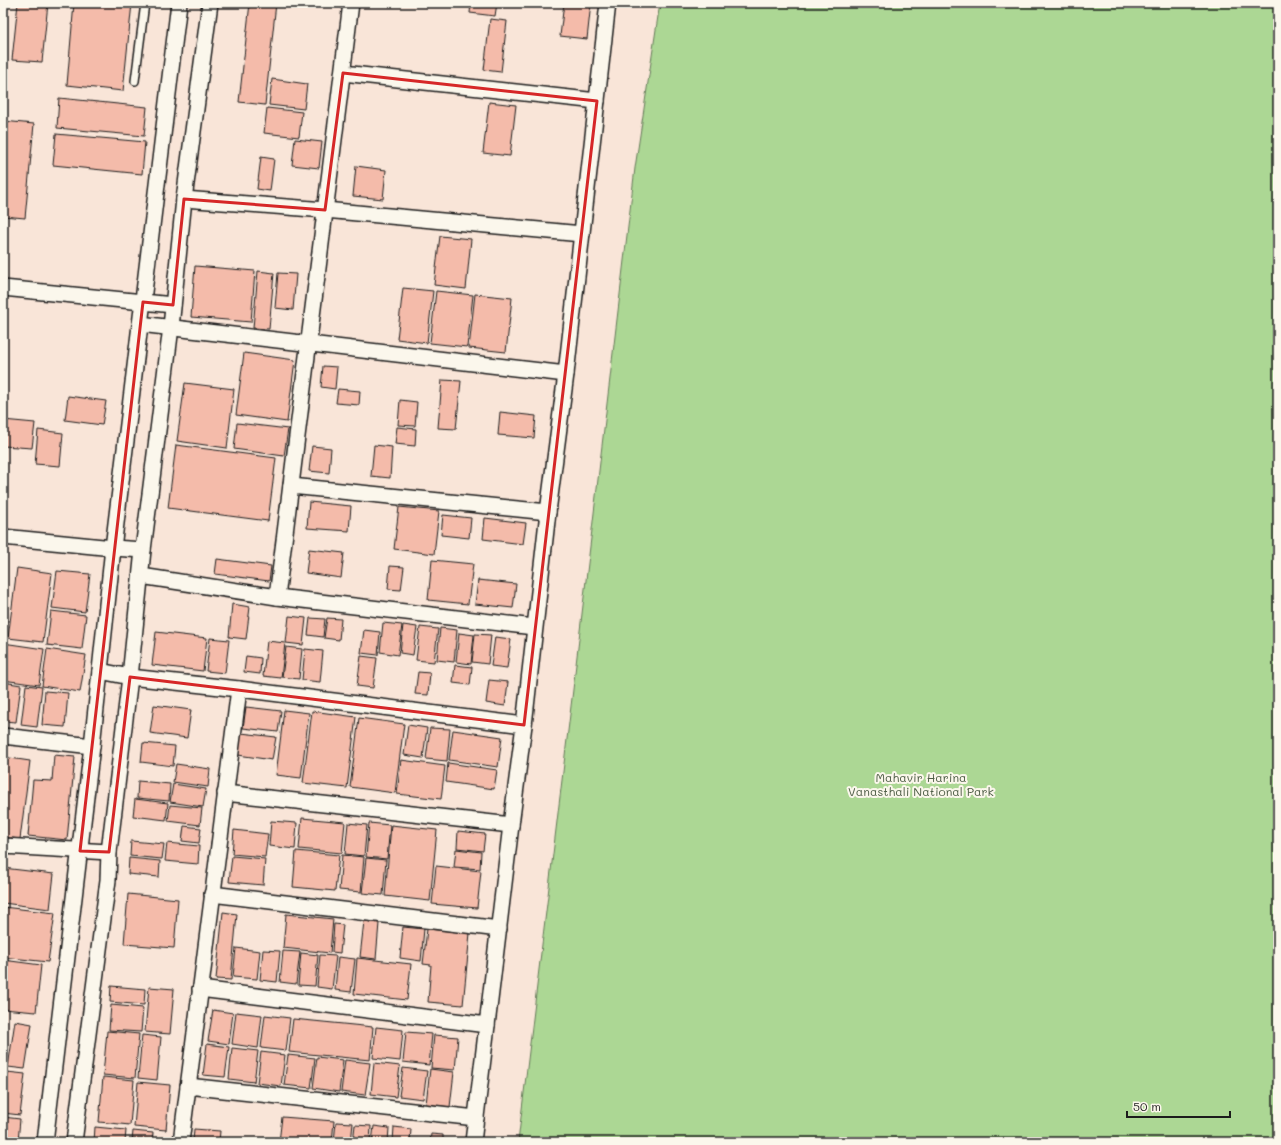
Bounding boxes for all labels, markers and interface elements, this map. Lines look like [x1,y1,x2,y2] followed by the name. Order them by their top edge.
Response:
[848,769,994,799] park label: Mahavir Harina Vanasthali National Park
[1127,1093,1230,1119] scale bar
[1133,1098,1161,1114] text: 50 m

